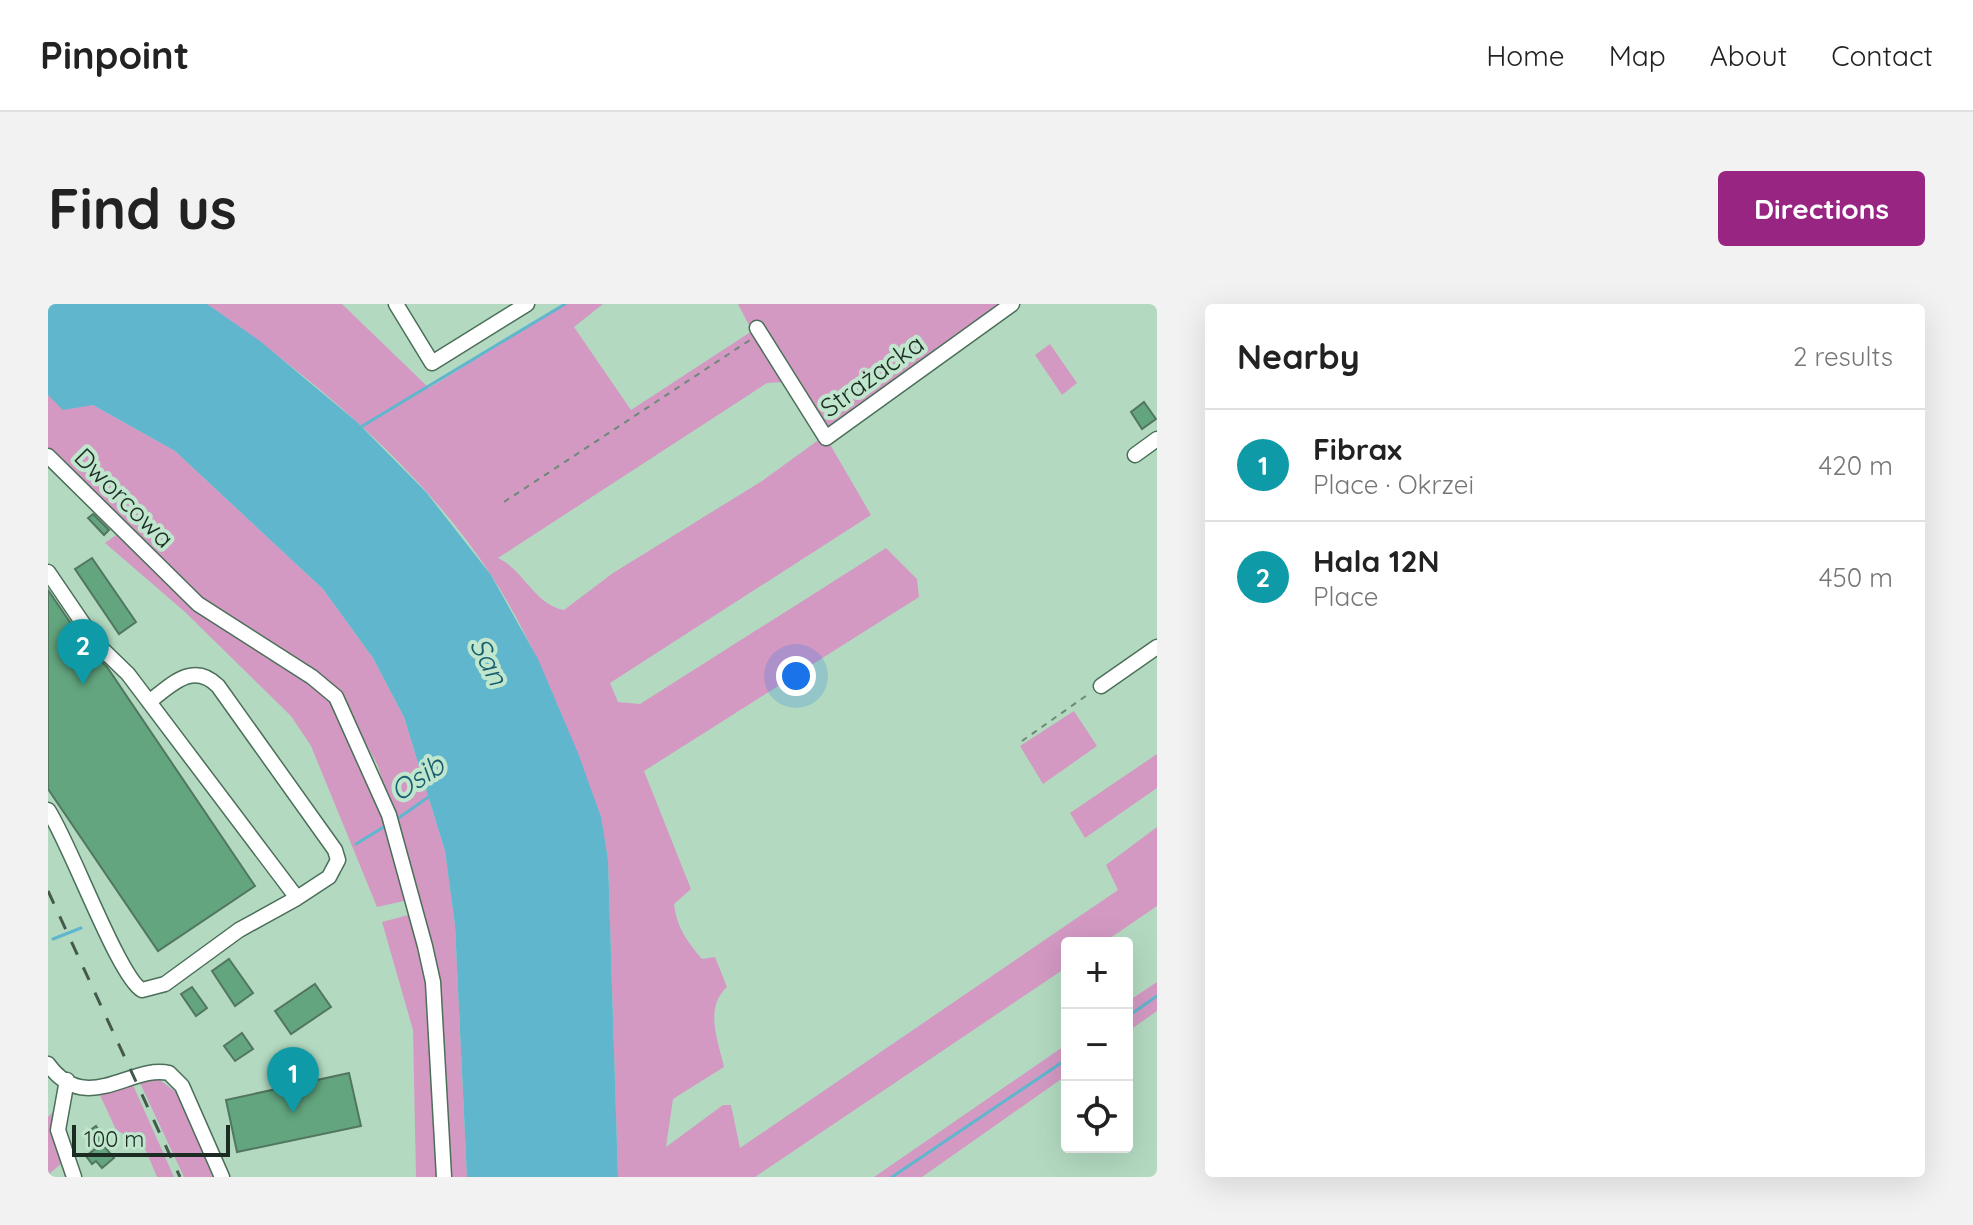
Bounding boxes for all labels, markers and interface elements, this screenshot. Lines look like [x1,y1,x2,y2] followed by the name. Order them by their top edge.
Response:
[40,31,189,79] text: Pinpoint
[1486,38,1565,73] text: Home
[1609,38,1666,73] text: Map
[1710,38,1787,73] text: About
[1831,38,1933,73] text: Contact
[1718,171,1925,246] button: Directions
[48,173,237,243] text: Find us
[813,327,930,424] street label: Strażacka
[1237,335,1360,378] text: Nearby
[1793,340,1893,373] text: 2 results
[1313,430,1402,468] text: Fibrax
[67,441,181,555] street label: Dworcowa
[1258,449,1268,482] text: 1
[1819,449,1893,482] text: 420 m
[1313,468,1474,501] text: Place · Okrzei
[1313,542,1440,580] text: Hala 12N
[1256,561,1270,594] text: 2
[1819,561,1893,594] text: 450 m
[1313,580,1378,613] text: Place
[57,619,109,685] pin: 2
[463,631,517,691] water label: San
[776,656,816,696] your location
[383,746,451,808] water label: Osib
[1061,937,1133,1153] map controls
[1061,937,1133,1009] button: +
[1061,1009,1133,1081] button: −
[267,1047,319,1113] pin: 1
[1061,1081,1133,1153] button: locate
[72,1121,230,1157] scale bar
[84,1125,144,1153] text: 100 m

